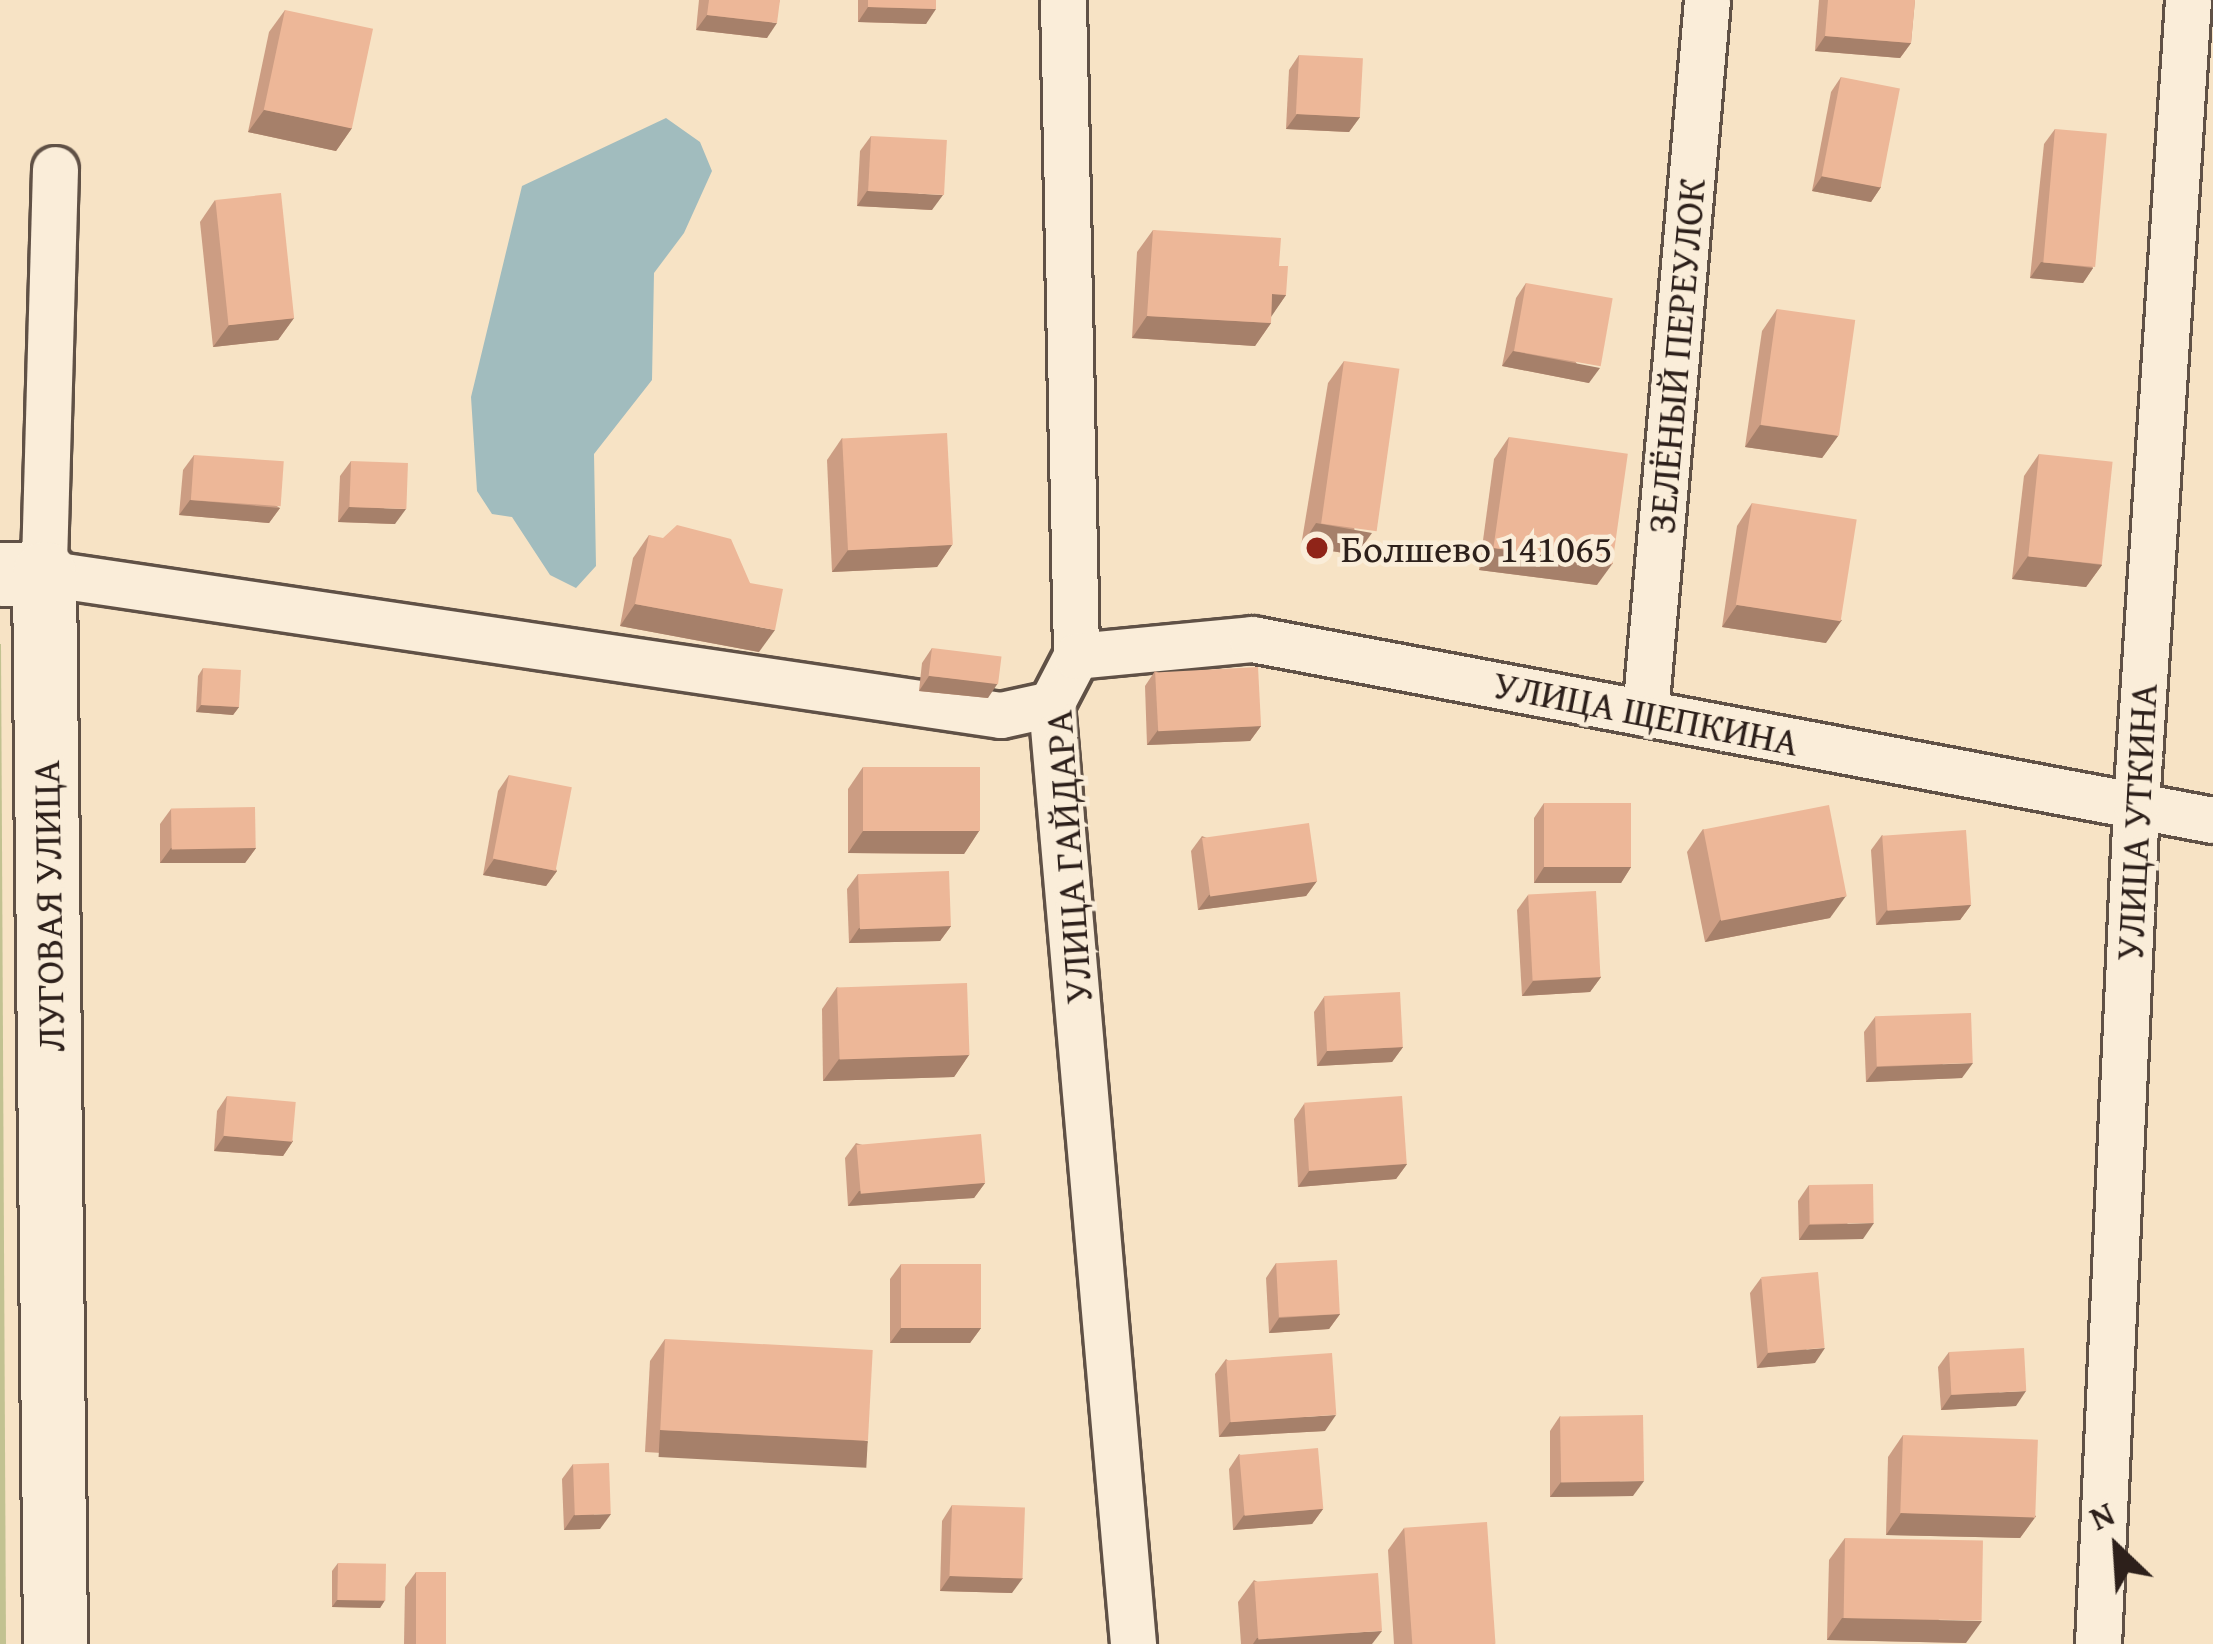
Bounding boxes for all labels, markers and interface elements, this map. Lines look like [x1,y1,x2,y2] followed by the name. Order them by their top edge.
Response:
[1637,176,1715,536] street label: ЗЕЛЁНЫЙ ПЕРЕУЛОК
[1341,525,1612,571] place label: Болшево 141065
[1304,535,1330,561] marker: Болшево 141065
[1489,660,1803,766] street label: УЛИЦА ЩЕПКИНА
[2105,682,2167,962] street label: УЛИЦА УТКИНА
[1034,709,1102,1005] street label: УЛИЦА ГАЙДАРА
[22,760,74,1052] street label: ЛУГОВАЯ УЛИЦА
[2057,1488,2177,1608] north arrow
[2082,1489,2122,1542] text: N

